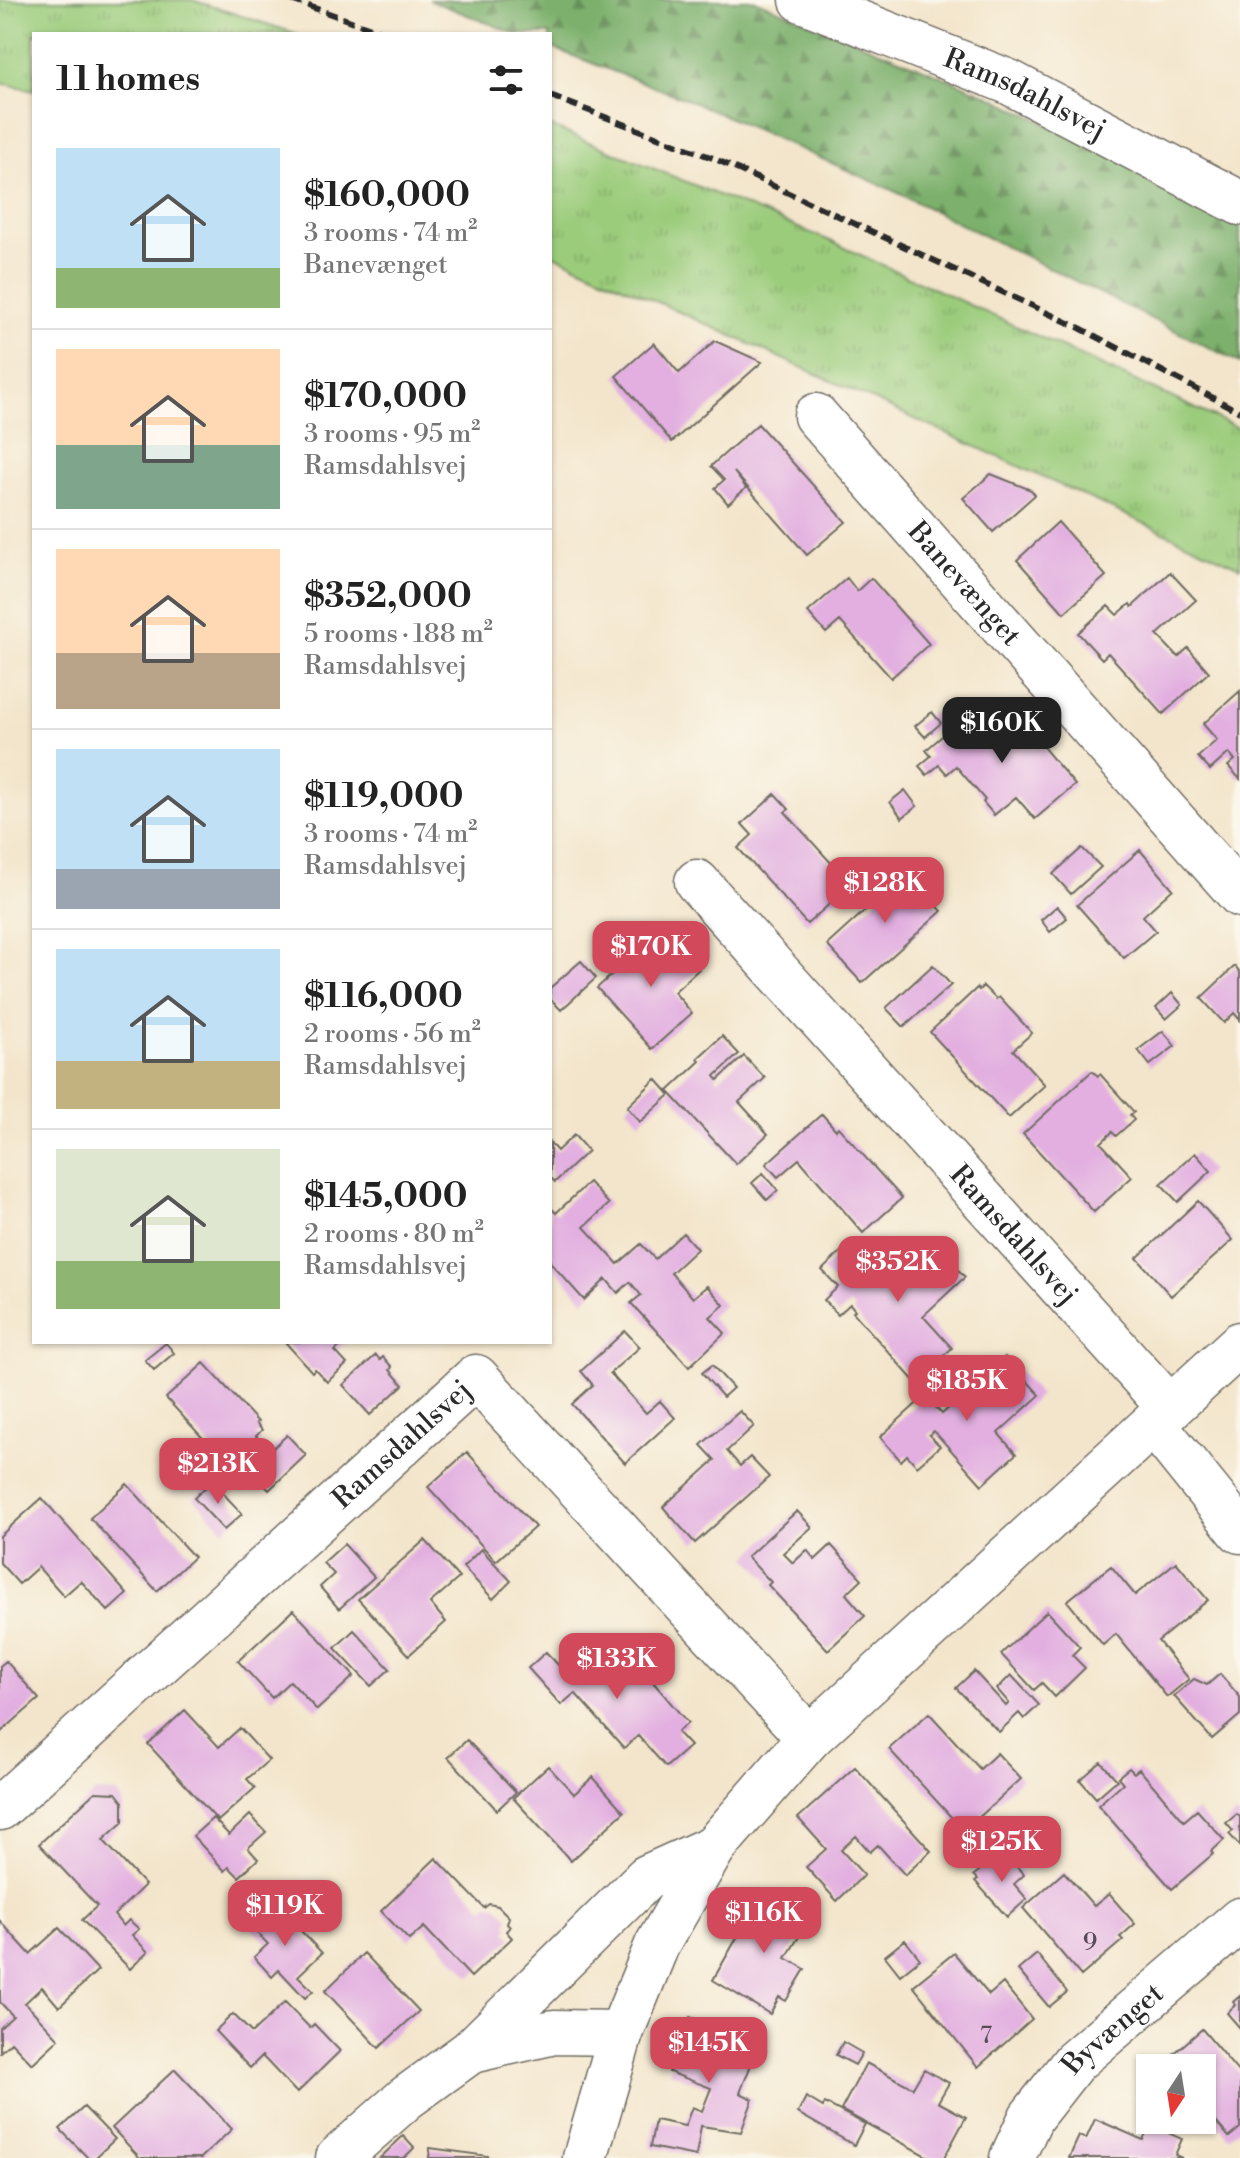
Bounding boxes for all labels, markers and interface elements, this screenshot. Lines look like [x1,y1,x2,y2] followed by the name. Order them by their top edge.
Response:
[939,40,1112,147] street label: Ramsdahlsvej
[484,58,528,102] icon: filters
[56,59,200,101] text: 11 homes
[304,175,470,217] text: $160,000
[120,180,216,276] icon: home
[304,217,477,249] text: 3 rooms · 74 m²
[304,249,447,281] text: Banevænget
[304,376,467,418] text: $170,000
[120,381,216,477] icon: home
[304,418,480,450] text: 3 rooms · 95 m²
[304,450,467,482] text: Ramsdahlsvej
[899,514,1029,653] street label: Banevænget
[304,576,472,618] text: $352,000
[120,581,216,677] icon: home
[304,618,493,650] text: 5 rooms · 188 m²
[304,650,467,682] text: Ramsdahlsvej
[946,697,1058,765] pin: $160K
[960,707,1044,739] text: $160K
[304,776,463,818] text: $119,000
[120,781,216,877] icon: home
[304,818,477,850] text: 3 rooms · 74 m²
[304,850,467,882] text: Ramsdahlsvej
[829,857,941,925] pin: $128K
[844,867,926,899] text: $128K
[595,921,707,989] pin: $170K
[611,931,691,963] text: $170K
[304,976,463,1018] text: $116,000
[120,981,216,1077] icon: home
[304,1018,481,1050] text: 2 rooms · 56 m²
[304,1050,467,1082] text: Ramsdahlsvej
[942,1157,1086,1312] street label: Ramsdahlsvej
[304,1176,468,1218] text: $145,000
[120,1181,216,1277] icon: home
[304,1218,484,1250] text: 2 rooms · 80 m²
[842,1236,954,1304] pin: $352K
[856,1246,940,1278] text: $352K
[304,1250,467,1282] text: Ramsdahlsvej
[911,1355,1023,1423] pin: $185K
[926,1365,1008,1397] text: $185K
[325,1372,479,1516] street label: Ramsdahlsvej
[162,1438,274,1506] pin: $213K
[177,1448,259,1480] text: $213K
[561,1633,673,1701] pin: $133K
[577,1643,657,1675] text: $133K
[946,1816,1058,1884] pin: $125K
[961,1826,1043,1858] text: $125K
[229,1880,341,1948] pin: $119K
[708,1887,820,1955] pin: $116K
[246,1890,324,1922] text: $119K
[725,1897,803,1929] text: $116K
[1083,1928,1097,1958] house number: 9
[1053,1976,1171,2082] street label: Byvænget
[653,2017,765,2085] pin: $145K
[980,2021,992,2051] house number: 7
[668,2027,750,2059] text: $145K
[1136,2054,1216,2134] north arrow
[1136,2054,1216,2134] map controls

